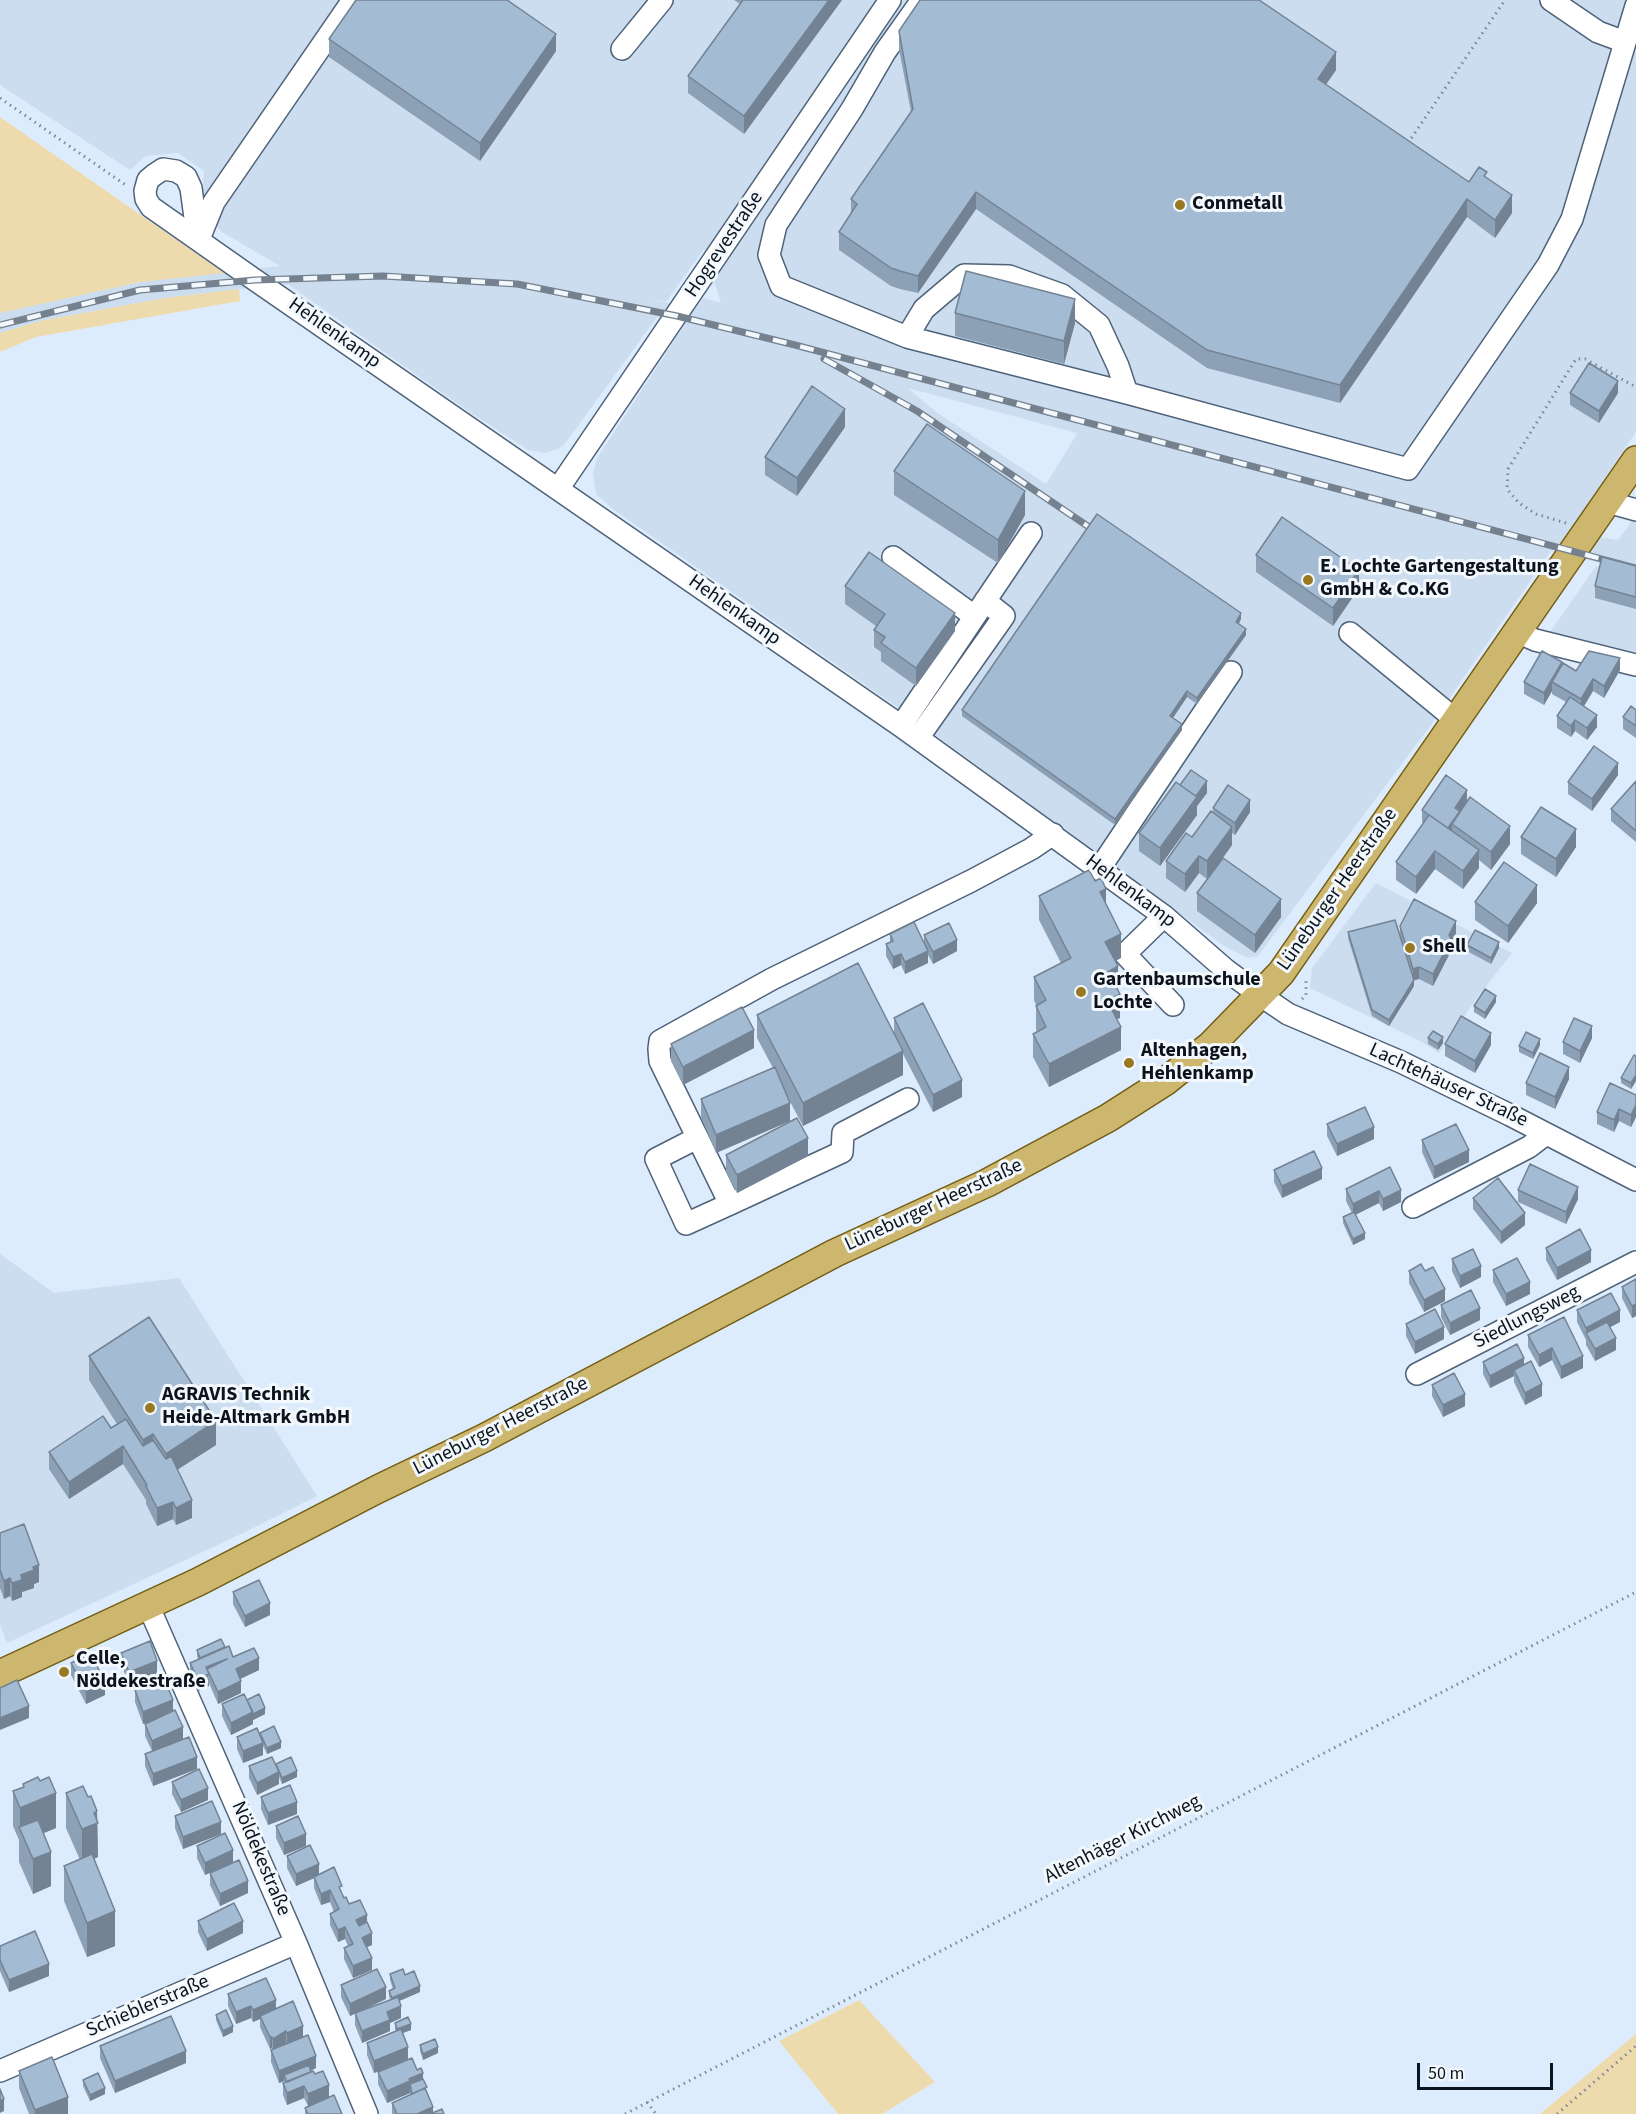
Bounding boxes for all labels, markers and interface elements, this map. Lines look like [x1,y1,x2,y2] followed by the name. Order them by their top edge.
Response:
[681,187,769,303] street label: Hogrevestraße
[1192,193,1283,217] place label: Conmetall
[1173,198,1187,212] marker: Conmetall
[283,293,385,375] street label: Hehlenkamp
[1320,556,1559,603] place label: E. Lochte Gartengestaltung GmbH & Co.KG
[683,570,785,652] street label: Hehlenkamp
[1301,573,1315,587] marker: E. Lochte Gartengestaltung GmbH & Co.KG
[1273,804,1403,976] street label: Lüneburger Heerstraße
[1080,850,1180,934] street label: Hehlenkamp
[1422,936,1466,960] place label: Shell
[1403,941,1417,955] marker: Shell
[1093,969,1261,1016] place label: Gartenbaumschule Lochte
[1074,985,1088,999] marker: Gartenbaumschule Lochte
[1365,1039,1531,1133] street label: Lachtehäuser Straße
[1141,1040,1254,1087] place label: Altenhagen, Hehlenkamp
[1122,1056,1136,1070] marker: Altenhagen, Hehlenkamp
[841,1154,1027,1258] street label: Lüneburger Heerstraße
[1470,1281,1584,1355] street label: Siedlungsweg
[410,1372,592,1482] street label: Lüneburger Heerstraße
[162,1384,350,1431] place label: AGRAVIS Technik Heide-Altmark GmbH
[143,1401,157,1415] marker: AGRAVIS Technik Heide-Altmark GmbH
[76,1648,206,1695] place label: Celle, Nöldekestraße
[57,1665,71,1679] marker: Celle, Nöldekestraße
[1041,1790,1205,1890] street label: Altenhäger Kirchweg
[225,1798,295,1920] street label: Nöldekestraße
[83,1970,213,2044] street label: Schieblerstraße
[1420,2051,1556,2089] scale bar
[1428,2061,1464,2086] text: 50 m

